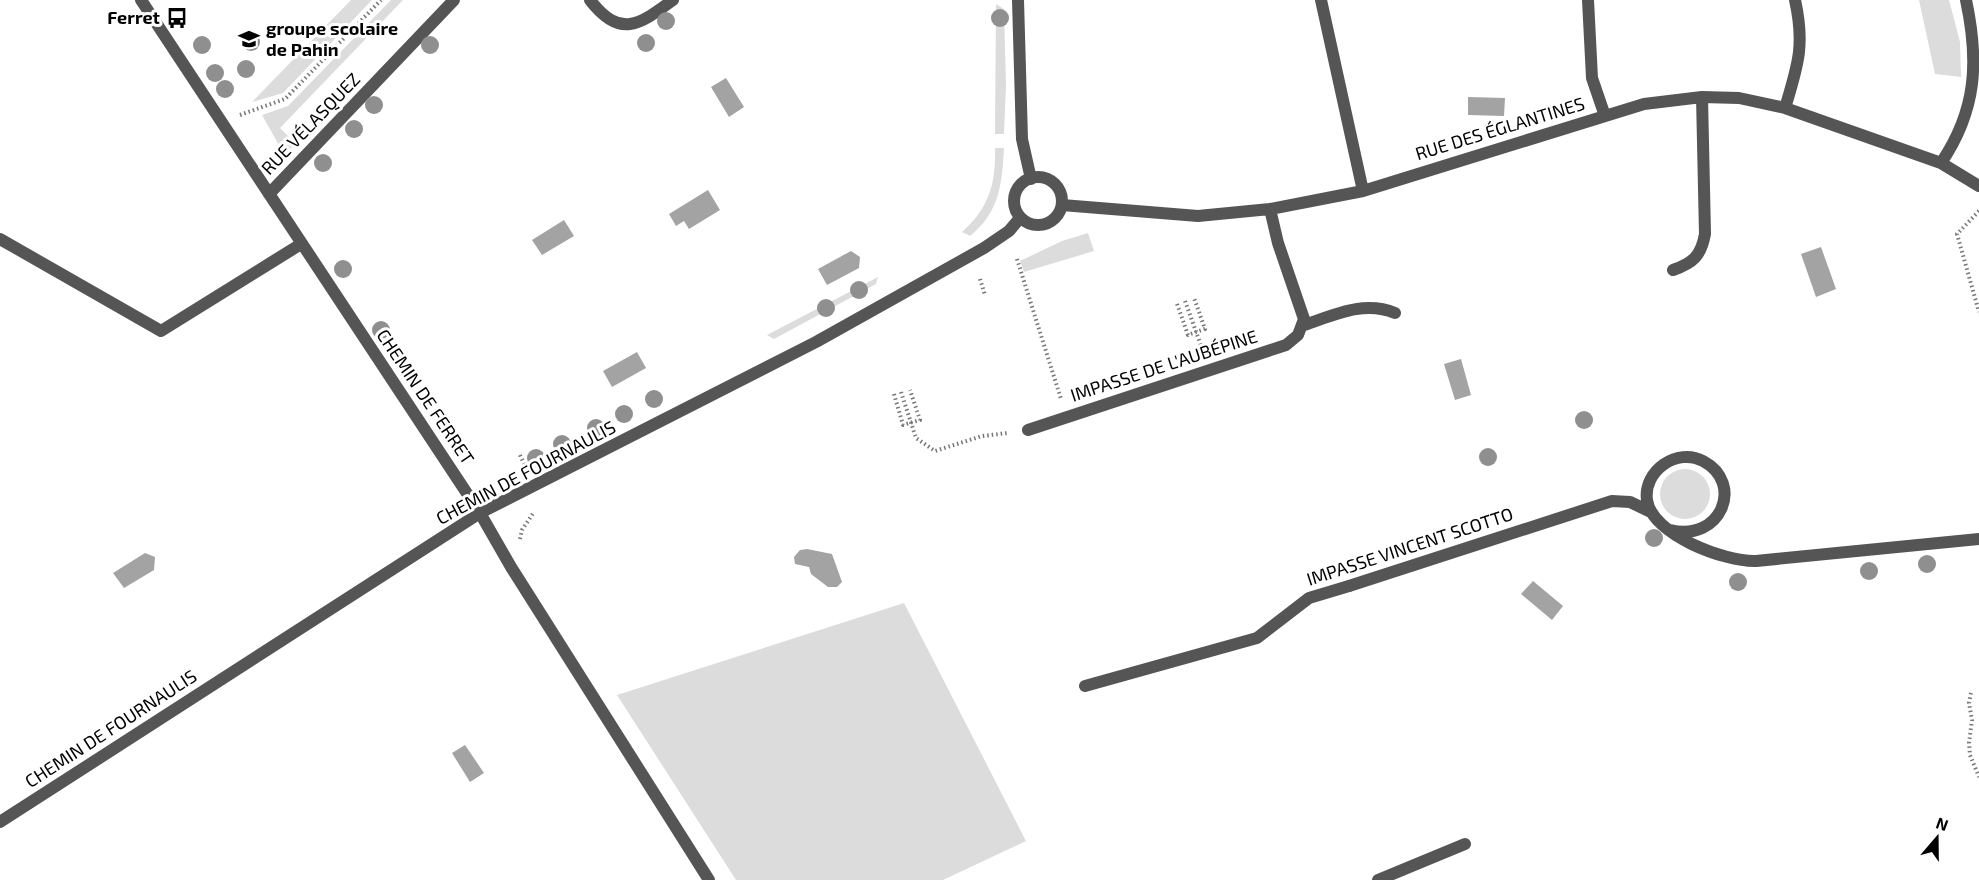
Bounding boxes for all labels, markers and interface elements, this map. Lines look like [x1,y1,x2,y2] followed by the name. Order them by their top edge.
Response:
[107,6,161,28] place label: Ferret
[165,6,189,30] bus stop icon: Ferret
[266,17,398,60] place label: groupe scolaire de Pahin
[237,27,261,51] school or university icon: groupe scolaire de Pahin
[256,68,364,179] street label: RUE VÉLASQUEZ
[1412,92,1587,164] street label: RUE DES ÉGLANTINES
[1067,324,1260,406] street label: IMPASSE DE L'AUBÉPINE
[372,325,479,469] street label: CHEMIN DE FERRET
[432,415,619,529] street label: CHEMIN DE FOURNAULIS
[1304,502,1516,590] street label: IMPASSE VINCENT SCOTTO
[21,664,200,792] street label: CHEMIN DE FOURNAULIS
[1907,808,1967,868] north arrow
[1934,813,1951,834] text: N

